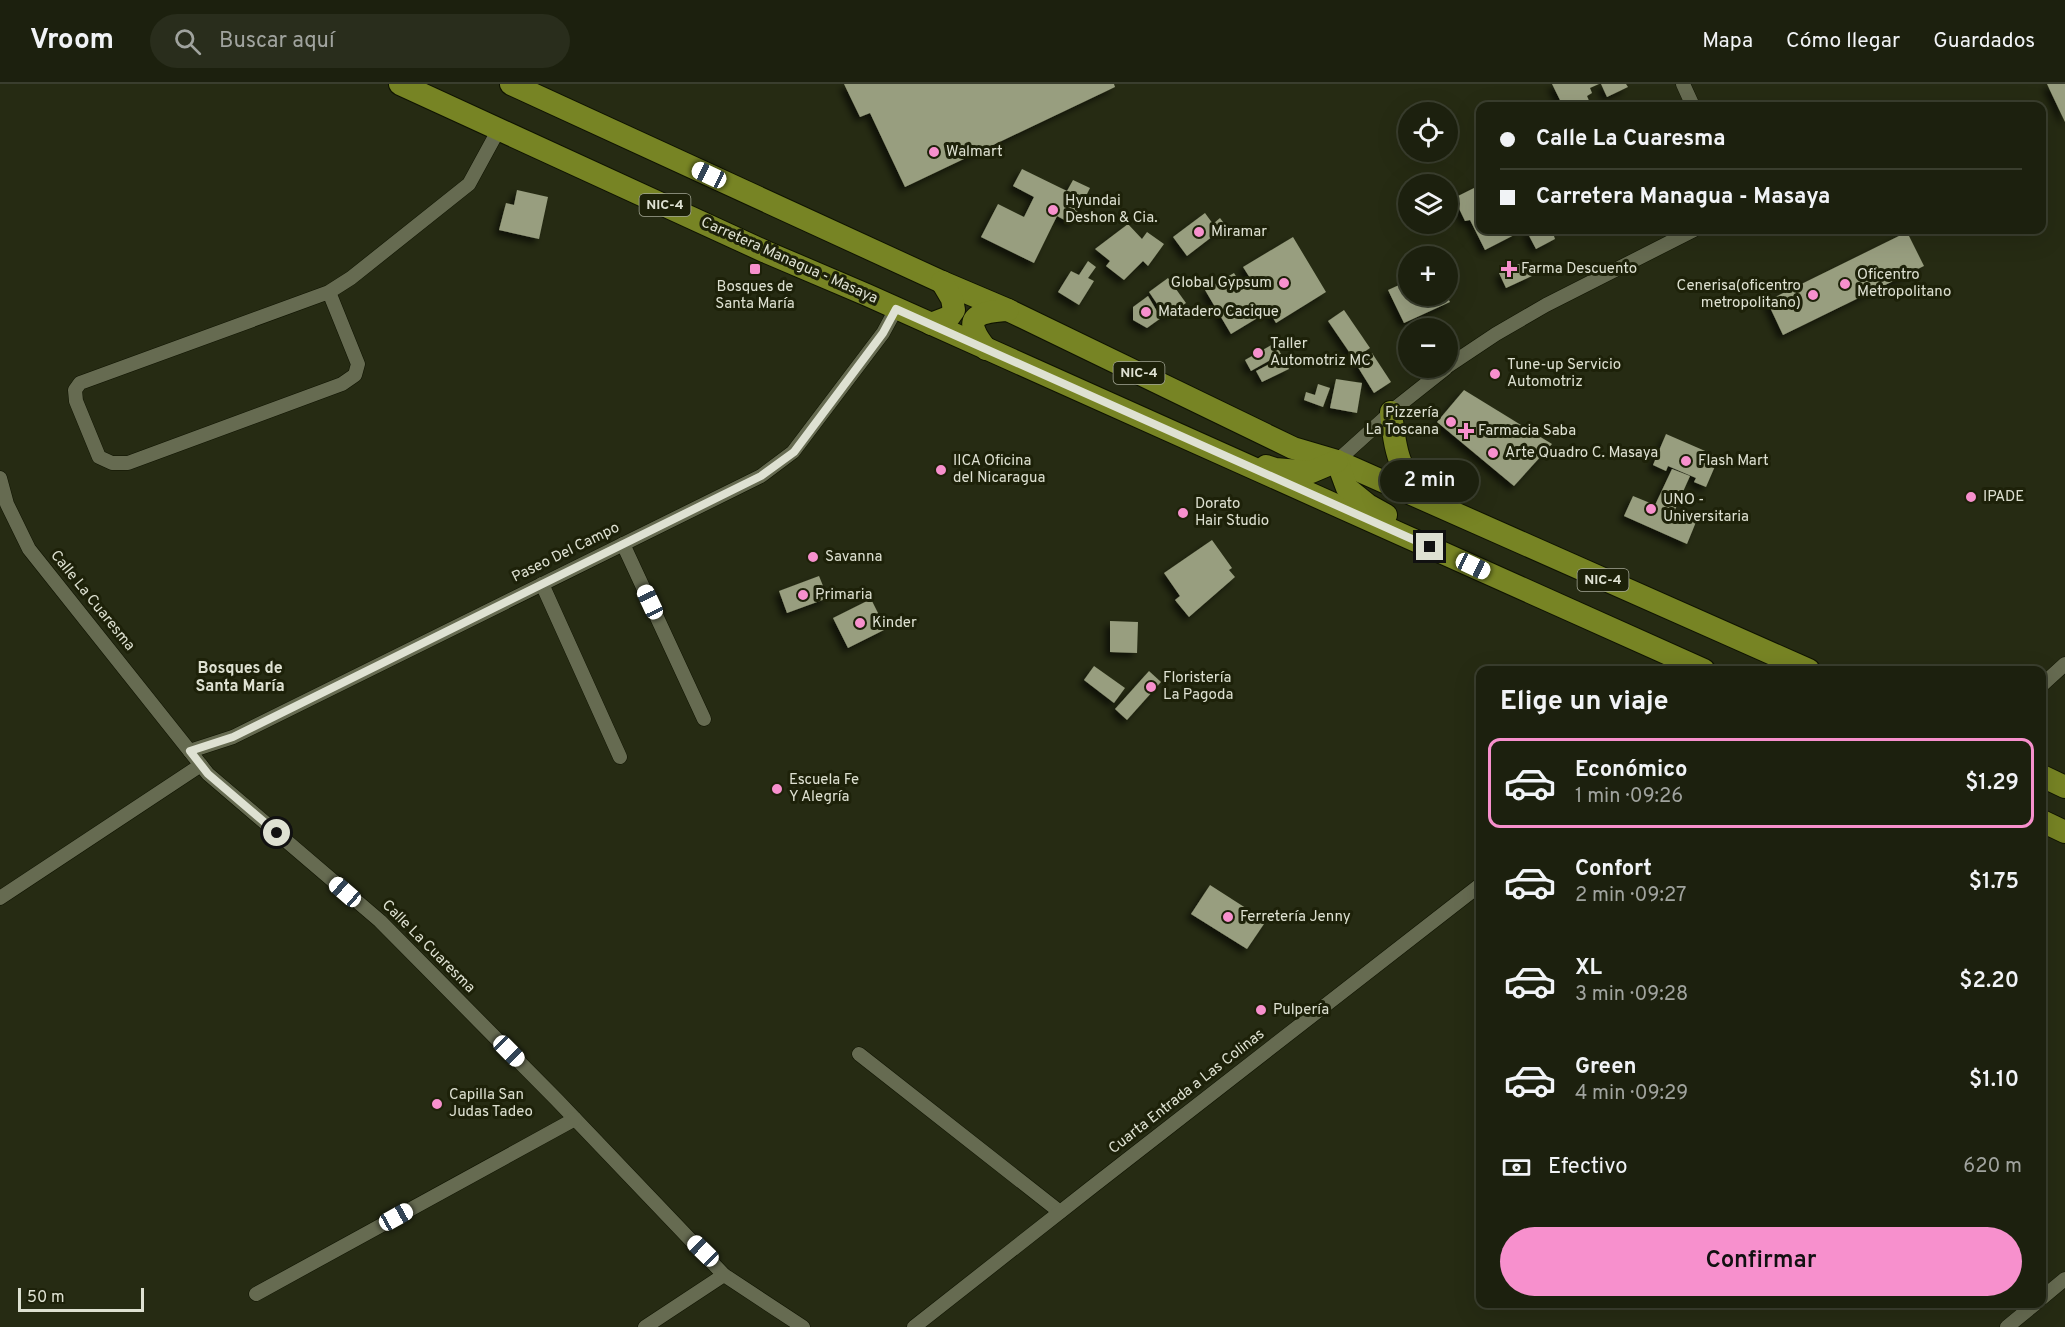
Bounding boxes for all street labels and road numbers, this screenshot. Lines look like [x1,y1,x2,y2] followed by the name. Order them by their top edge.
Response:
[640,194,690,216] road number: NIC-4
[698,213,880,309] street label: Carretera Managua - Masaya
[1114,362,1164,384] road number: NIC-4
[509,519,623,587] street label: Paseo Del Campo
[46,547,138,655] street label: Calle La Cuaresma
[1578,569,1628,591] road number: NIC-4
[377,896,479,998] street label: Calle La Cuaresma
[1105,1025,1269,1159] street label: Cuarta Entrada a Las Colinas

